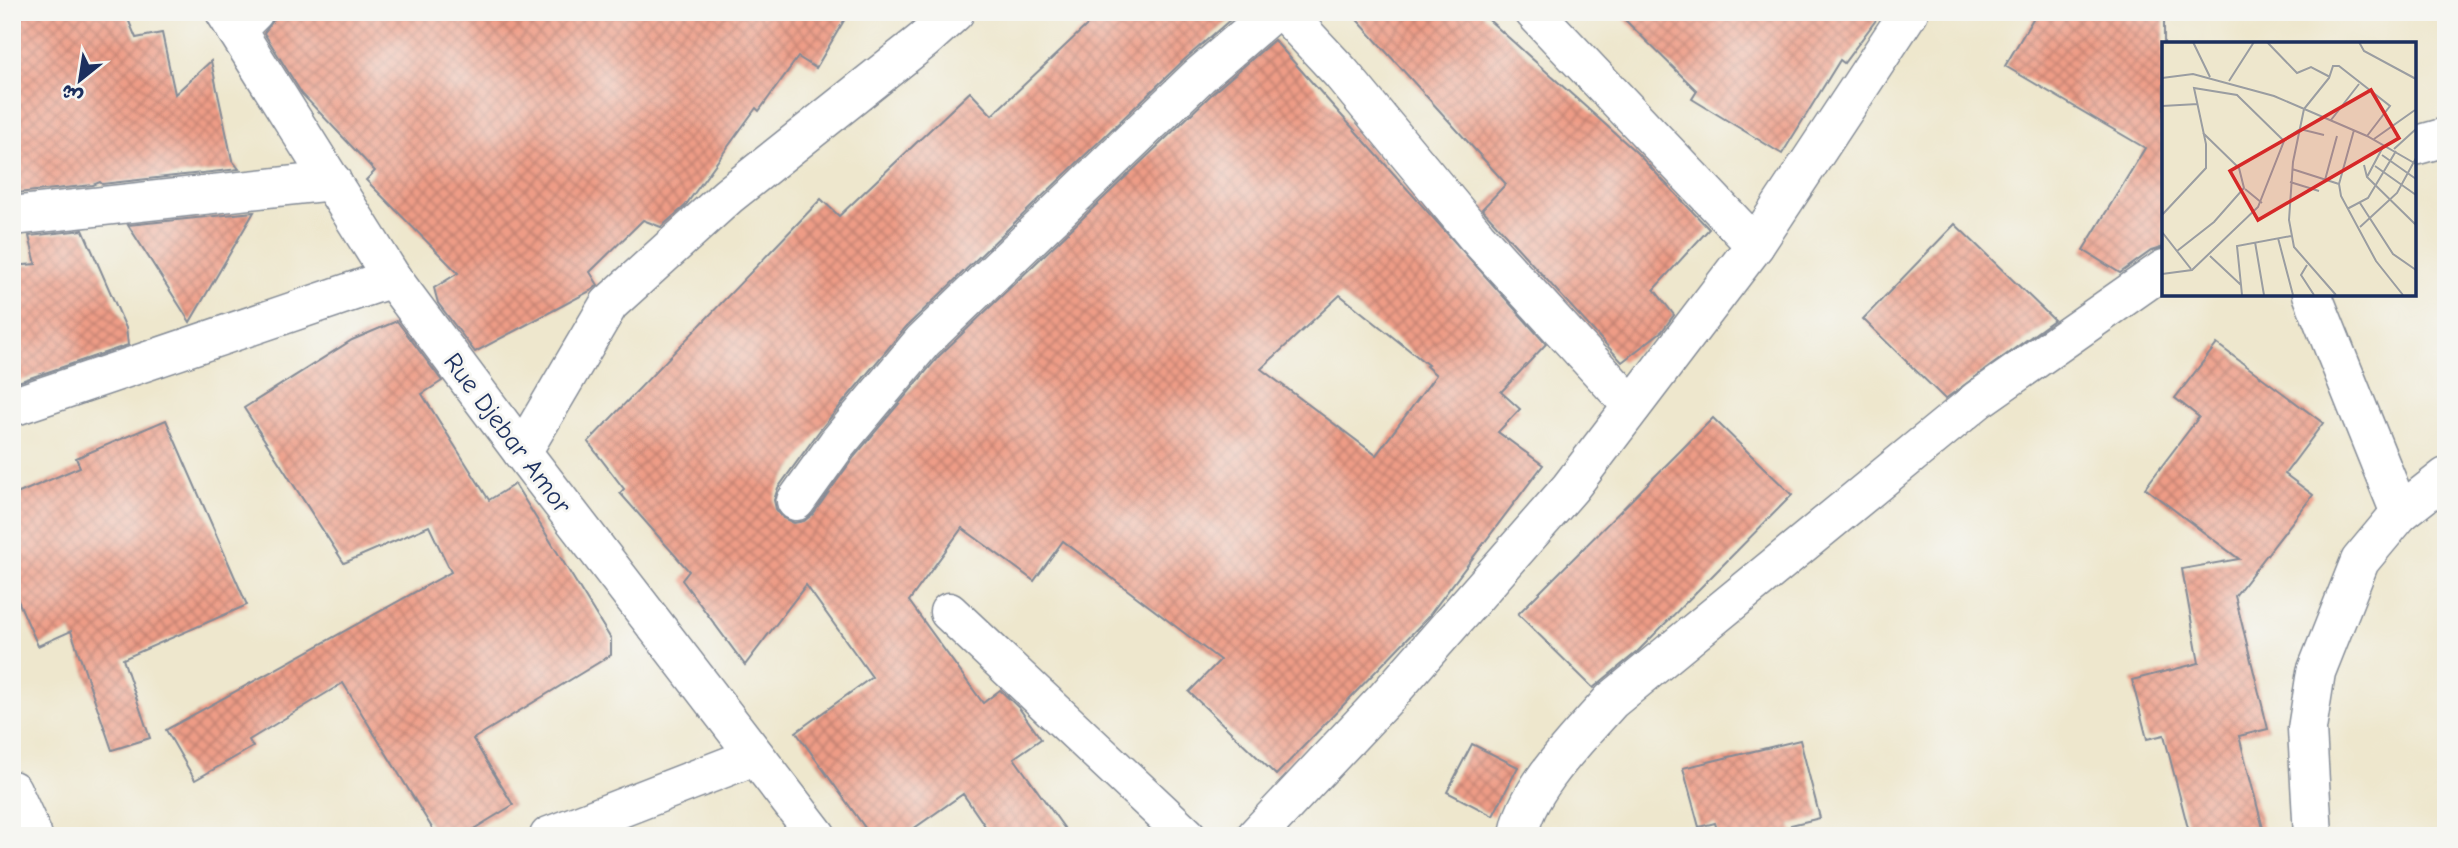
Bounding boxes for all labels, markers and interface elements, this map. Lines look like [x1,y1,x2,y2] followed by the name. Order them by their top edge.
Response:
[2162,42,2416,296] inset map
[46,46,116,116] north arrow
[57,79,87,109] text: ش
[437,347,578,520] street label: Rue Djebar Amor

